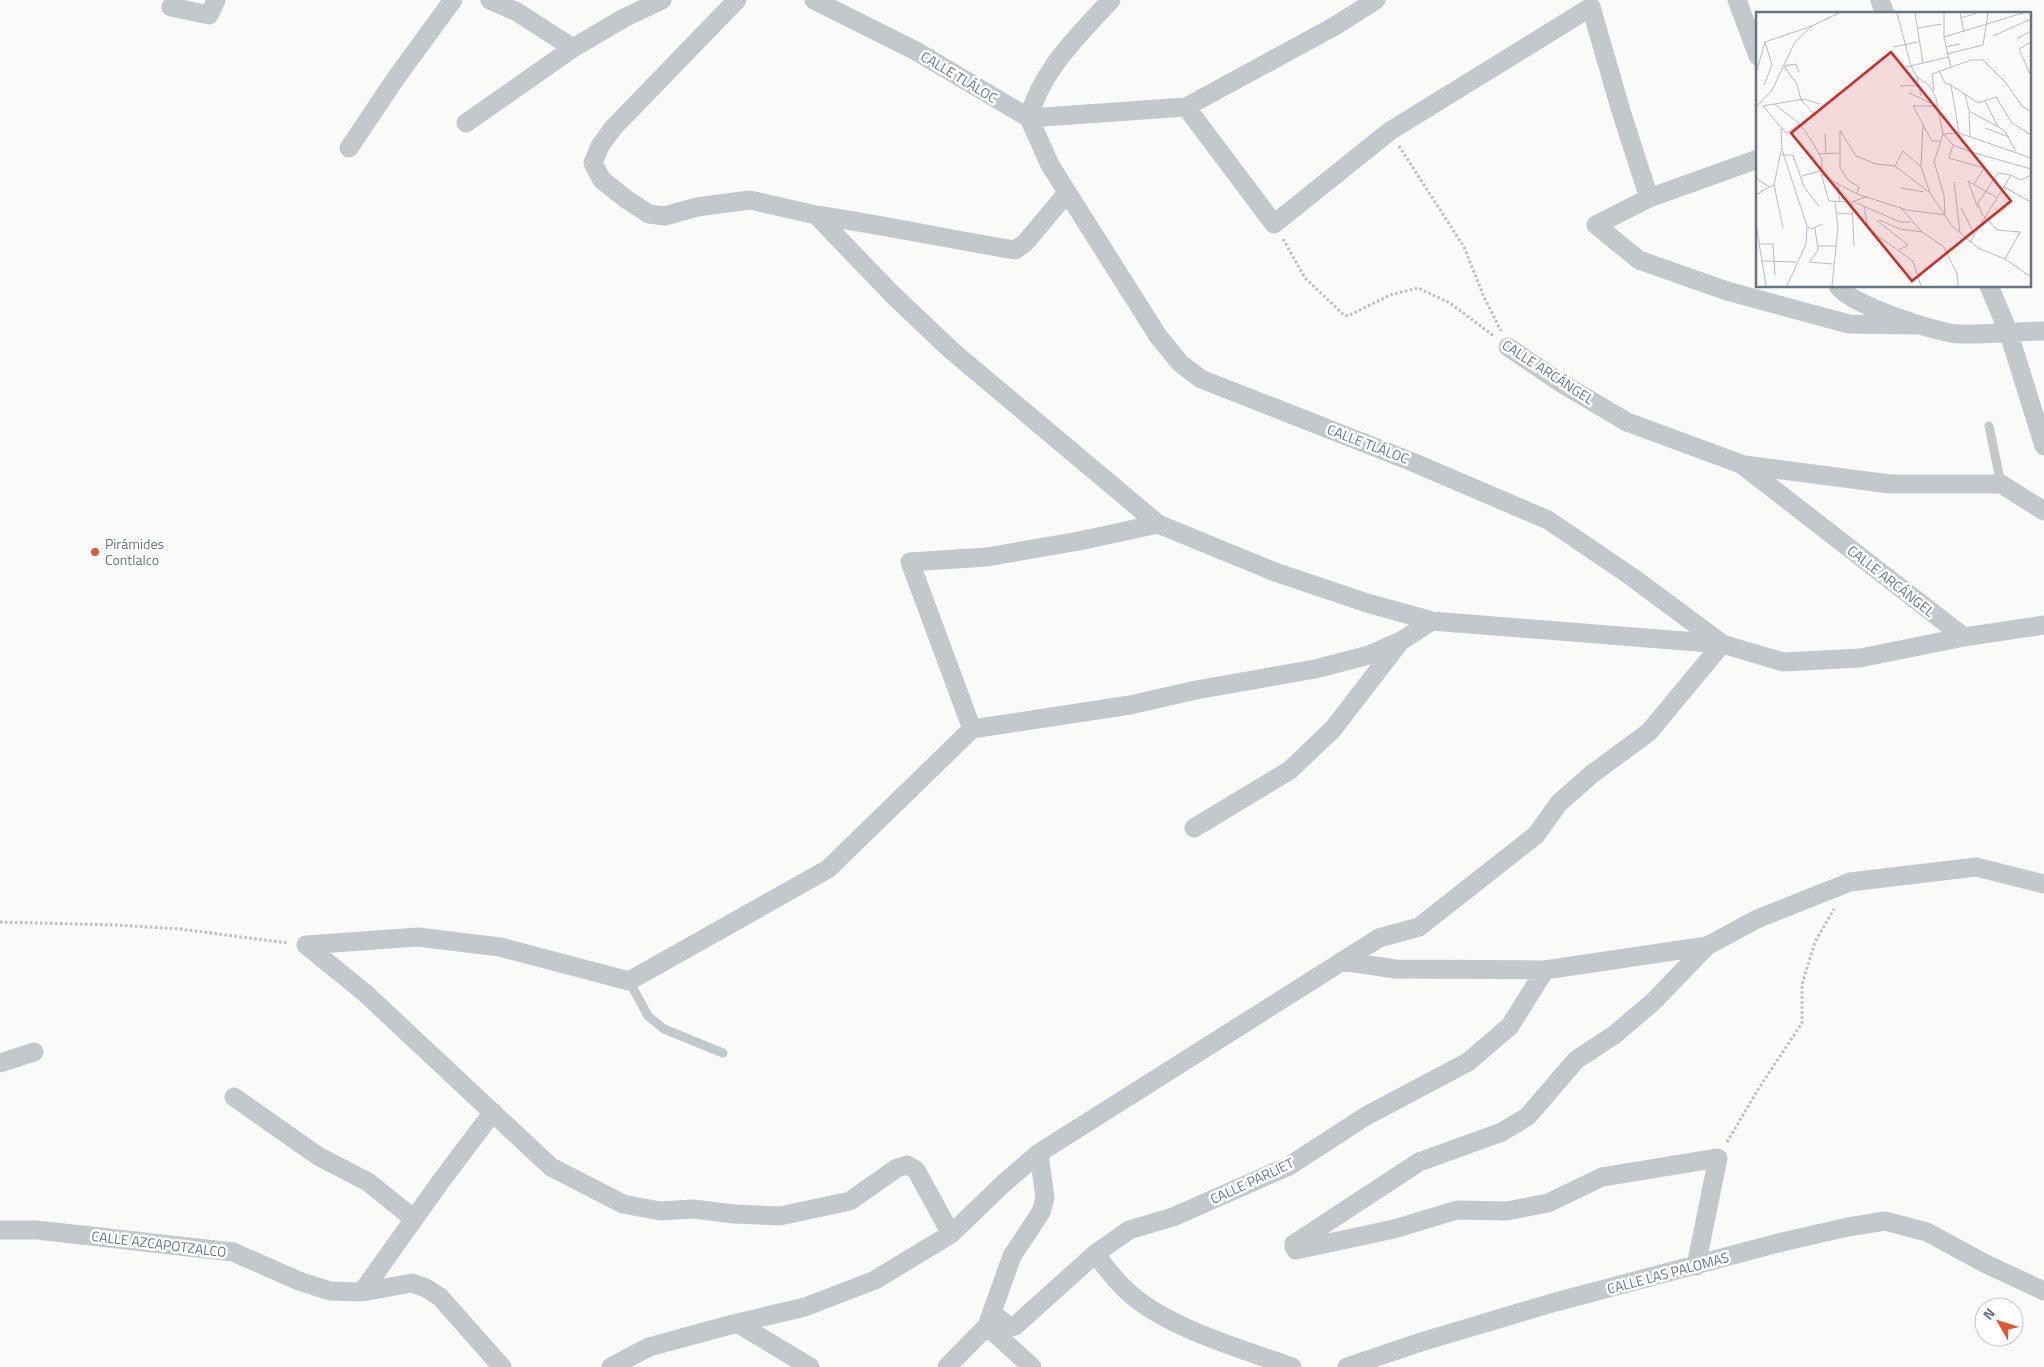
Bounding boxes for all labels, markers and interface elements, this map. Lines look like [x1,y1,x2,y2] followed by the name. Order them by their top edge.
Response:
[1756,12,2032,288] inset map
[917,45,1002,108] street label: CALLE TLÁLOC
[1498,334,1599,409] street label: CALLE ARCÁNGEL
[1324,418,1412,469] street label: CALLE TLÁLOC
[105,533,164,570] place label: Pirámides Contlalco
[1843,540,1940,622] street label: CALLE ARCÁNGEL
[89,546,101,558] marker: Pirámides Contlalco
[1206,1152,1298,1209] street label: CALLE PARLIET
[90,1225,228,1262] street label: CALLE AZCAPOTZALCO
[1605,1246,1731,1299] street label: CALLE LAS PALOMAS
[1974,1297,2024,1347] north arrow
[1977,1303,2000,1324] text: N

